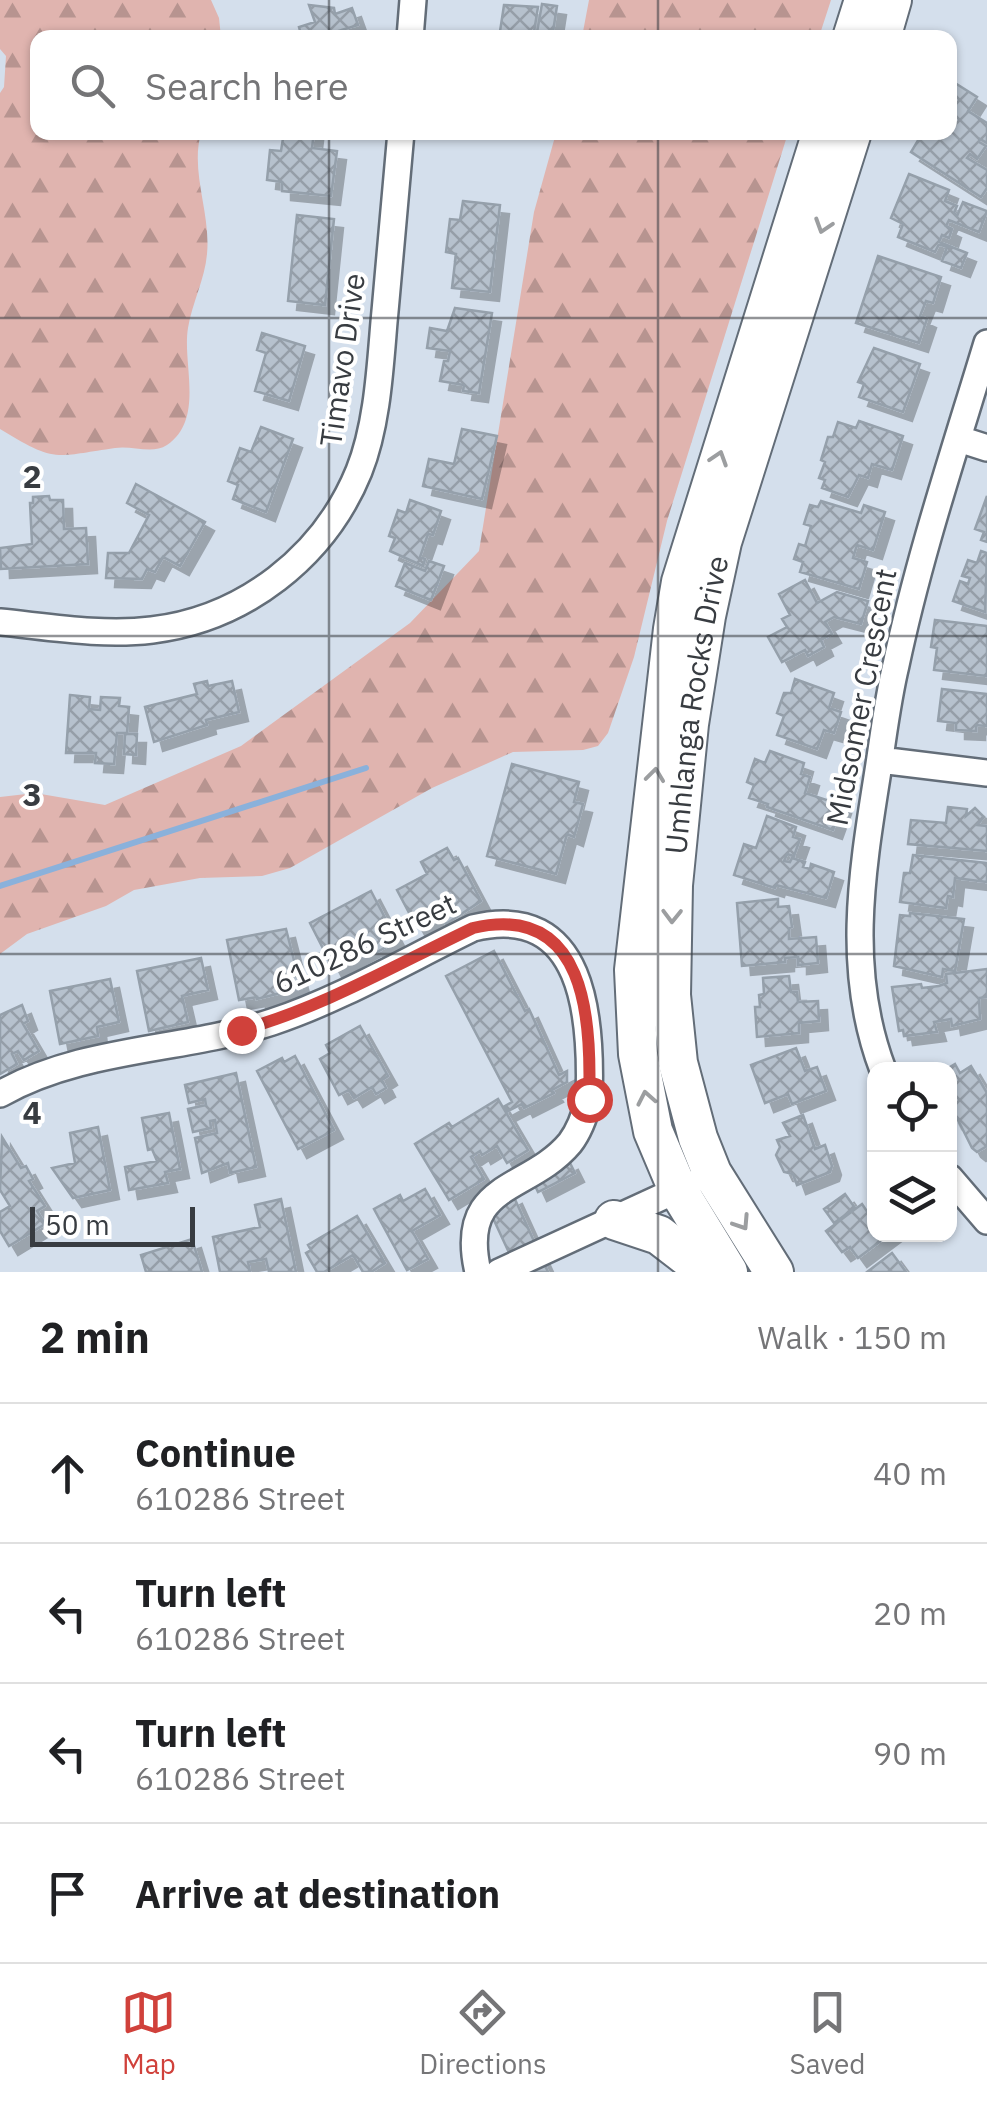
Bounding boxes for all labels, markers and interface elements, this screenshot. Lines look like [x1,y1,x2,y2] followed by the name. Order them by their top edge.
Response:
[30,30,957,140] search box
[65,58,120,113] icon: search
[145,61,349,110] text: Search here
[814,216,835,233] one-way arrow
[310,271,373,449] street label: Timavo Drive
[707,450,727,467] one-way arrow
[22,455,42,497] text: 2
[655,552,736,856] street label: Umhlanga Rocks Drive
[816,565,905,829] street label: Midsomer Crescent
[644,767,665,783] one-way arrow
[22,773,42,815] text: 3
[267,883,462,1002] street label: 610286 Street
[662,909,683,925] one-way arrow
[219,1008,265,1054] route end
[867,1062,957,1242] map controls
[867,1062,957,1152] button: locate
[567,1077,613,1123] route start
[637,1090,658,1107] one-way arrow
[22,1091,42,1133] text: 4
[867,1152,957,1242] button: layers
[30,1202,195,1246] scale bar
[45,1206,110,1243] text: 50 m
[730,1213,749,1231] one-way arrow
[40,1310,150,1365] text: 2 min
[758,1316,947,1358] text: Walk · 150 m
[135,1428,296,1477] text: Continue
[40,1446,95,1501] icon: ahead
[873,1452,947,1494] text: 40 m
[135,1477,346,1519] text: 610286 Street
[135,1568,286,1617] text: Turn left
[40,1586,95,1641] icon: left
[873,1592,947,1634] text: 20 m
[135,1617,346,1659] text: 610286 Street
[135,1708,286,1757] text: Turn left
[40,1726,95,1781] icon: left
[873,1732,947,1774] text: 90 m
[135,1757,346,1799] text: 610286 Street
[40,1866,95,1921] icon: arrive
[135,1869,500,1918] text: Arrive at destination
[121,1985,176,2082] tab: Map
[419,1985,547,2082] tab: Directions
[789,1985,866,2082] tab: Saved

